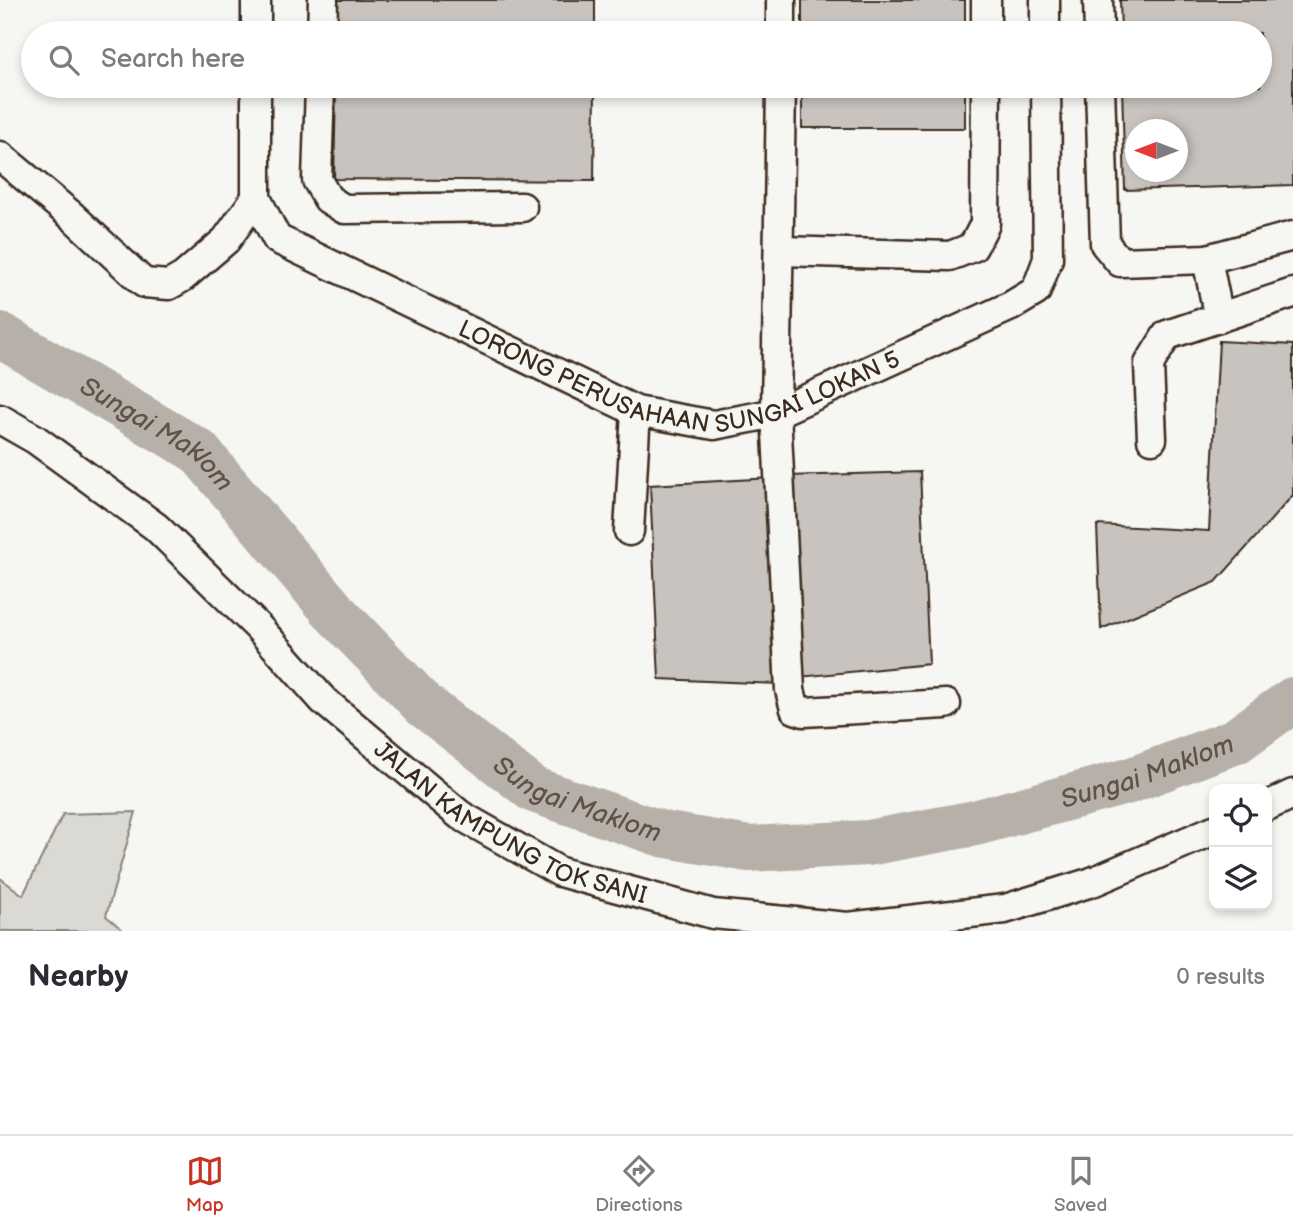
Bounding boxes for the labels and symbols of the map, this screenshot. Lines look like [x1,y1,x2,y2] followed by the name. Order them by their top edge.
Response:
[1125,119,1188,182] north arrow
[443,306,915,368] street label: LORONG PERUSAHAAN SUNGAI LOKAN 5
[454,314,904,440] text: LORONG PERUSAHAAN SUNGAI LOKAN 5
[74,371,239,498] water label: Sungai Maklom
[1057,729,1238,816] water label: Sungai Maklom
[368,735,650,910] street label: JALAN KAMPUNG TOK SANI
[486,750,665,850] water label: Sungai Maklom

